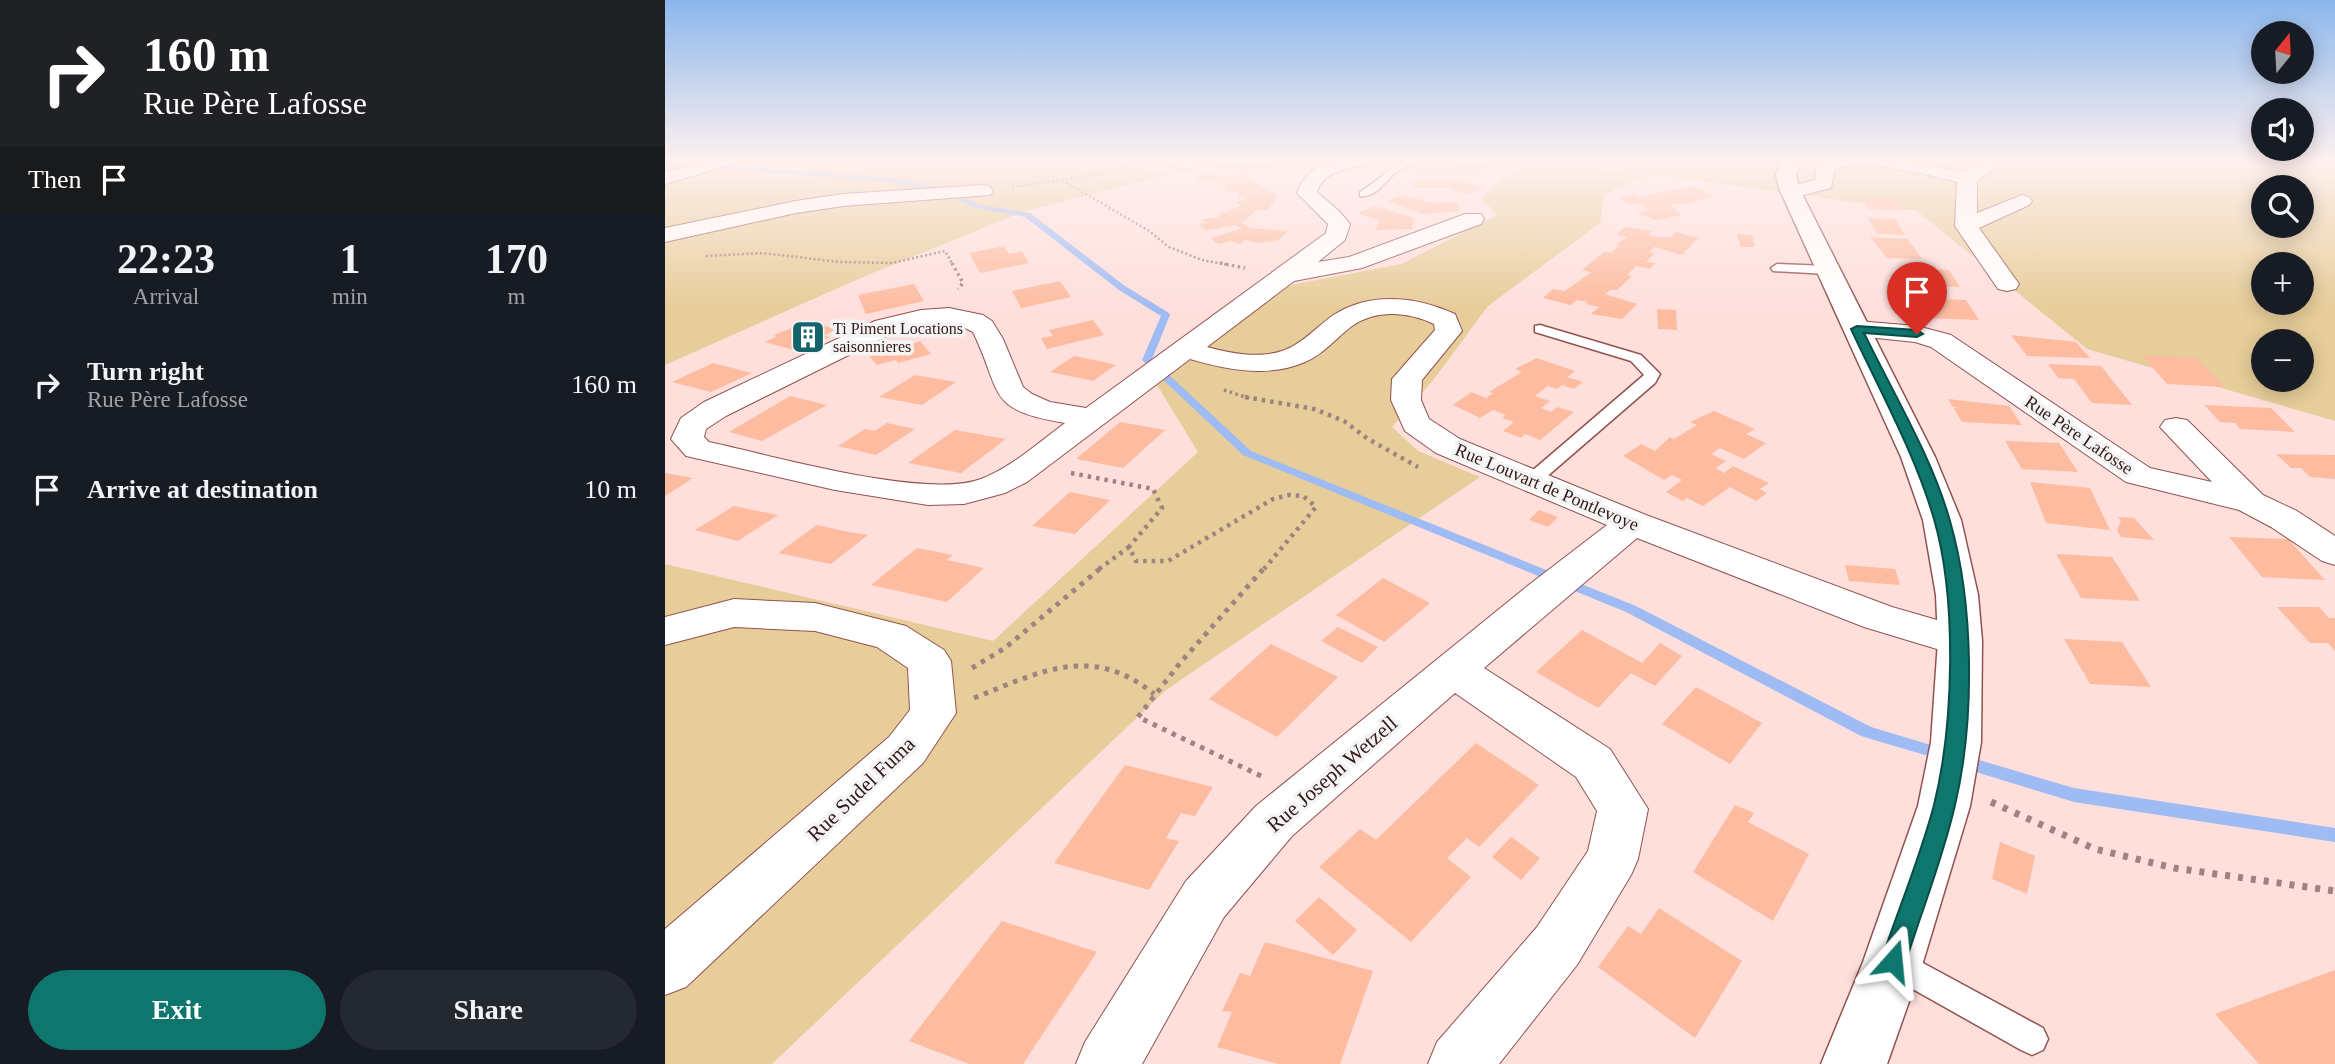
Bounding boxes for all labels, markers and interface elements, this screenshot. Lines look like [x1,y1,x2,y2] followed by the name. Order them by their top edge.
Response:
[2251,21,2313,84] north arrow
[2251,21,2314,392] map controls
[143,27,270,82] text: 160 m
[28,28,119,119] icon: right
[143,85,367,121] text: Rue Père Lafosse
[2251,98,2314,161] button: sound
[95,161,133,199] icon: arrive
[28,165,81,194] text: Then
[2251,175,2314,238] button: search
[117,236,215,282] text: 22:23
[339,236,360,282] text: 1
[485,236,548,282] text: 170
[2251,252,2314,315] button: +
[1887,262,1947,334] pin
[1898,273,1936,311] icon: arrive
[133,284,199,309] text: Arrival
[332,284,368,309] text: min
[507,284,525,309] text: m
[789,318,827,356] building icon: Ti Piment Locations saisonnieres
[833,320,963,355] place label: Ti Piment Locations saisonnieres
[2251,329,2314,392] button: −
[87,357,204,386] text: Turn right
[28,366,66,404] icon: right
[571,370,637,399] text: 160 m
[87,387,248,412] text: Rue Père Lafosse
[2021,391,2137,479] street label: Rue Père Lafosse
[1452,439,1642,535] street label: Rue Louvart de Pontlevoye
[28,471,66,509] icon: arrive
[87,475,318,504] text: Arrive at destination
[584,475,637,504] text: 10 m
[1262,711,1402,837] street label: Rue Joseph Wetzell
[802,731,920,846] street label: Rue Sudel Fuma
[1856,924,1930,998] position arrow
[28,970,326,1050] button: Exit
[340,970,637,1050] button: Share

